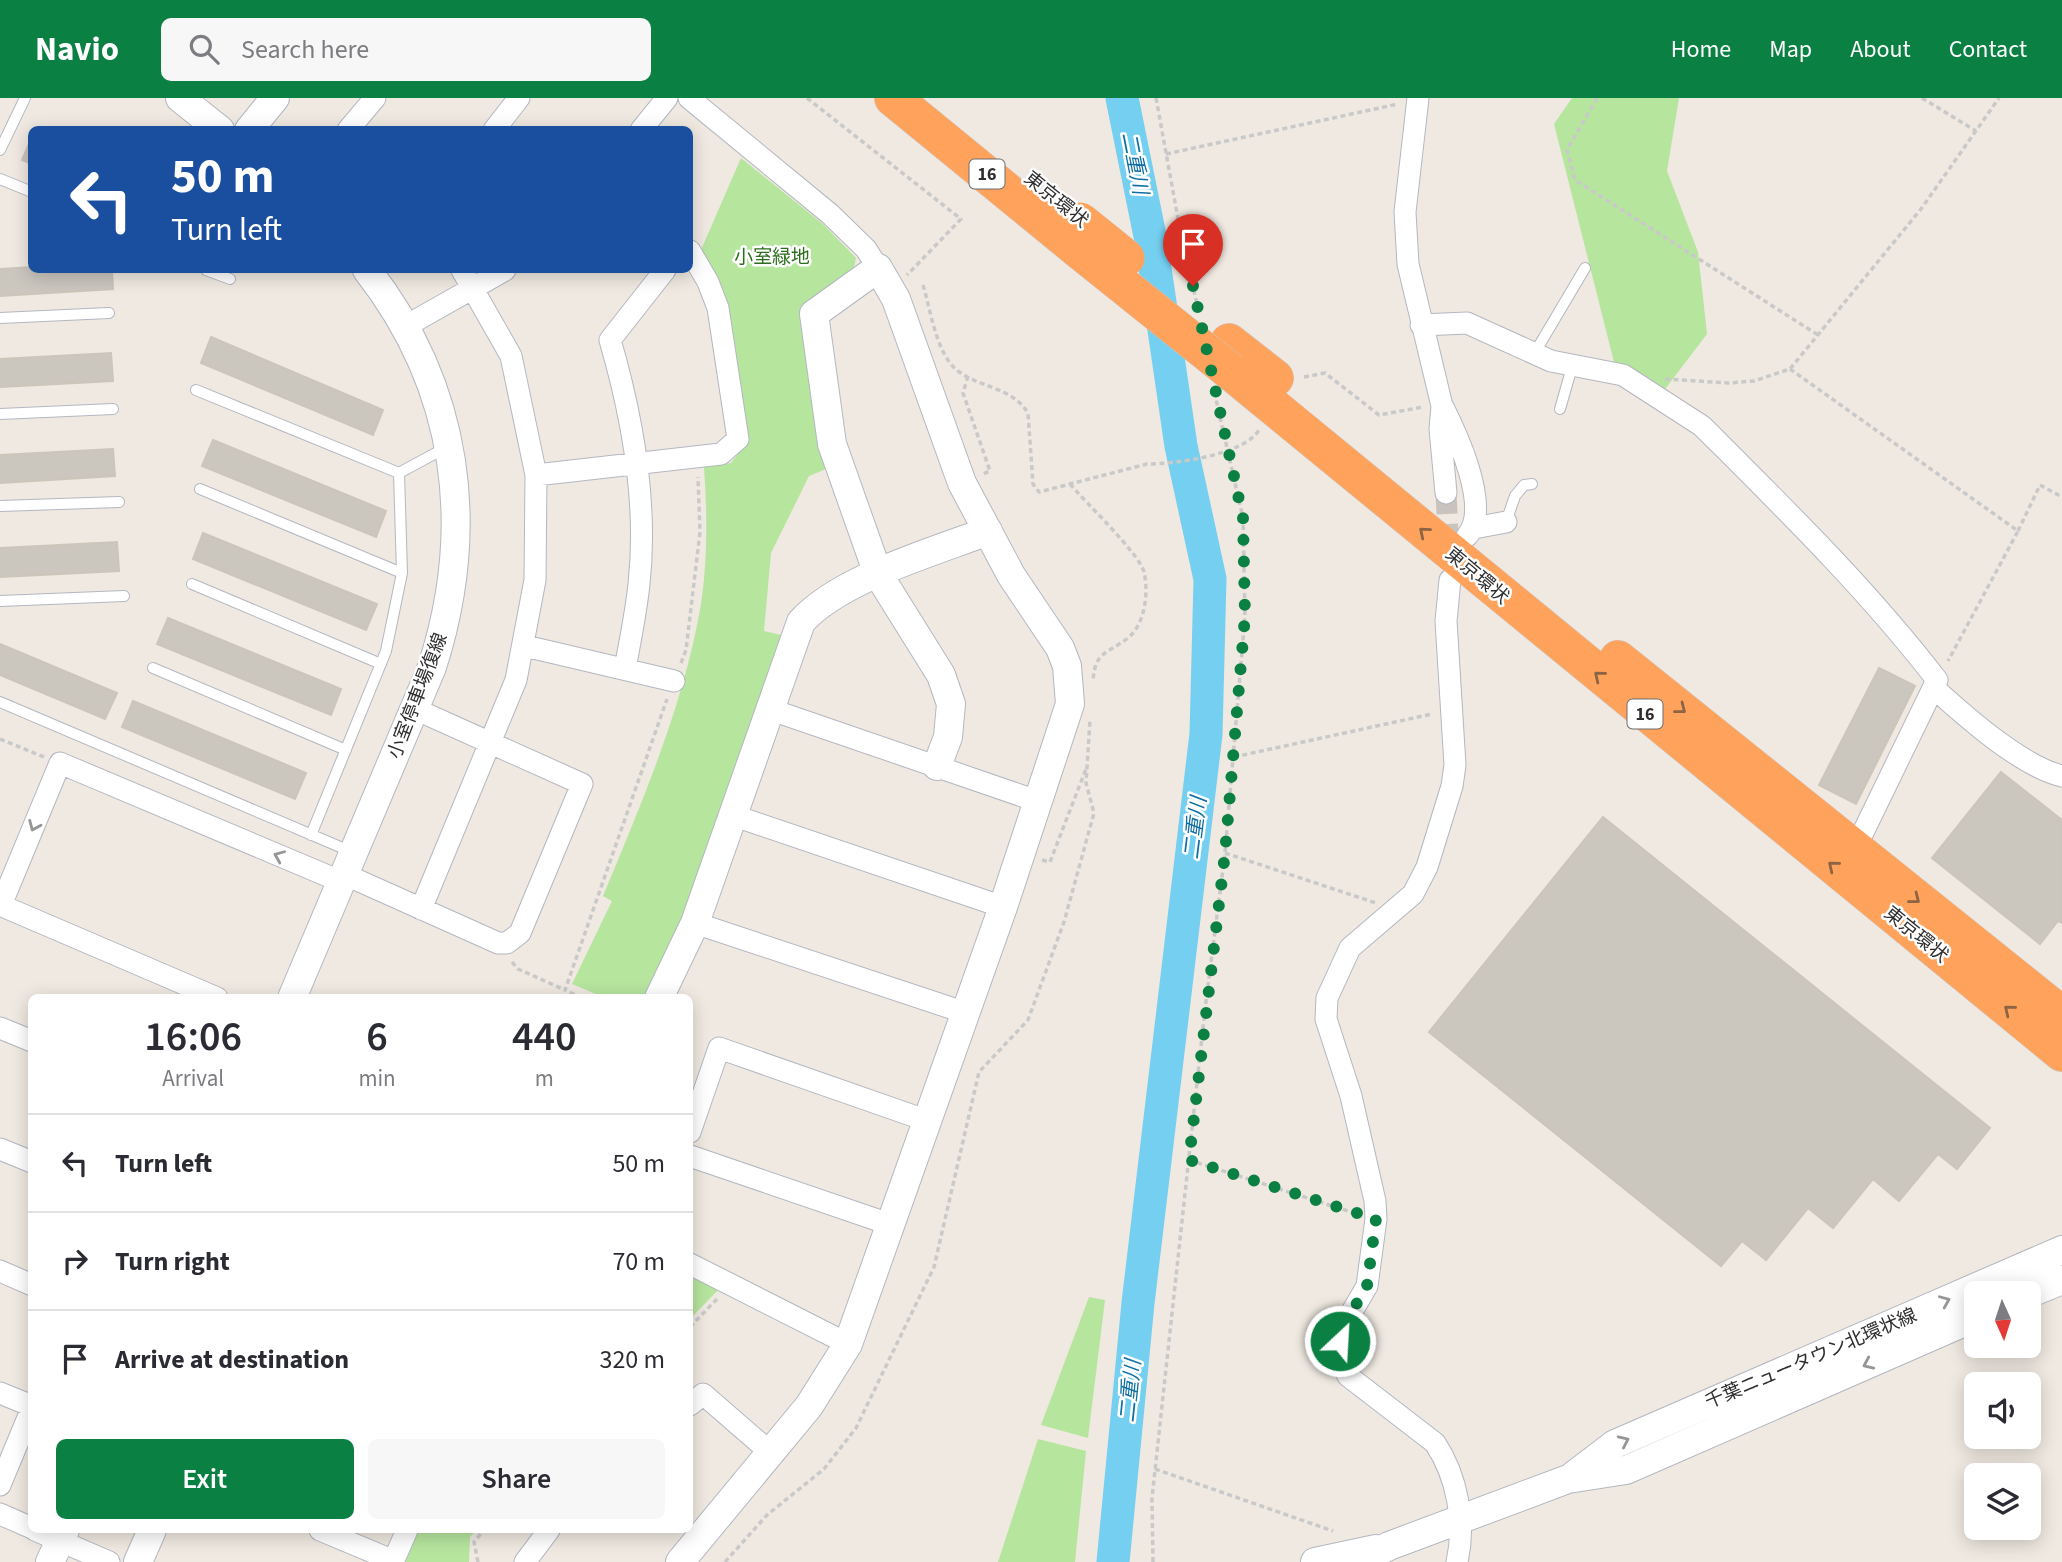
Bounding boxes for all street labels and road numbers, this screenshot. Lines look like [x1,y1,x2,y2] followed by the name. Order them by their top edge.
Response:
[970,160,1004,188] road number: 16
[1018,166,1094,234] street label: 東京環状
[1439,541,1515,611] street label: 東京環状
[382,629,454,763] street label: 小室停車場復線
[1628,700,1662,728] road number: 16
[1878,901,1954,969] street label: 東京環状
[1701,1302,1921,1416] street label: 千葉ニュータウン北環状線

